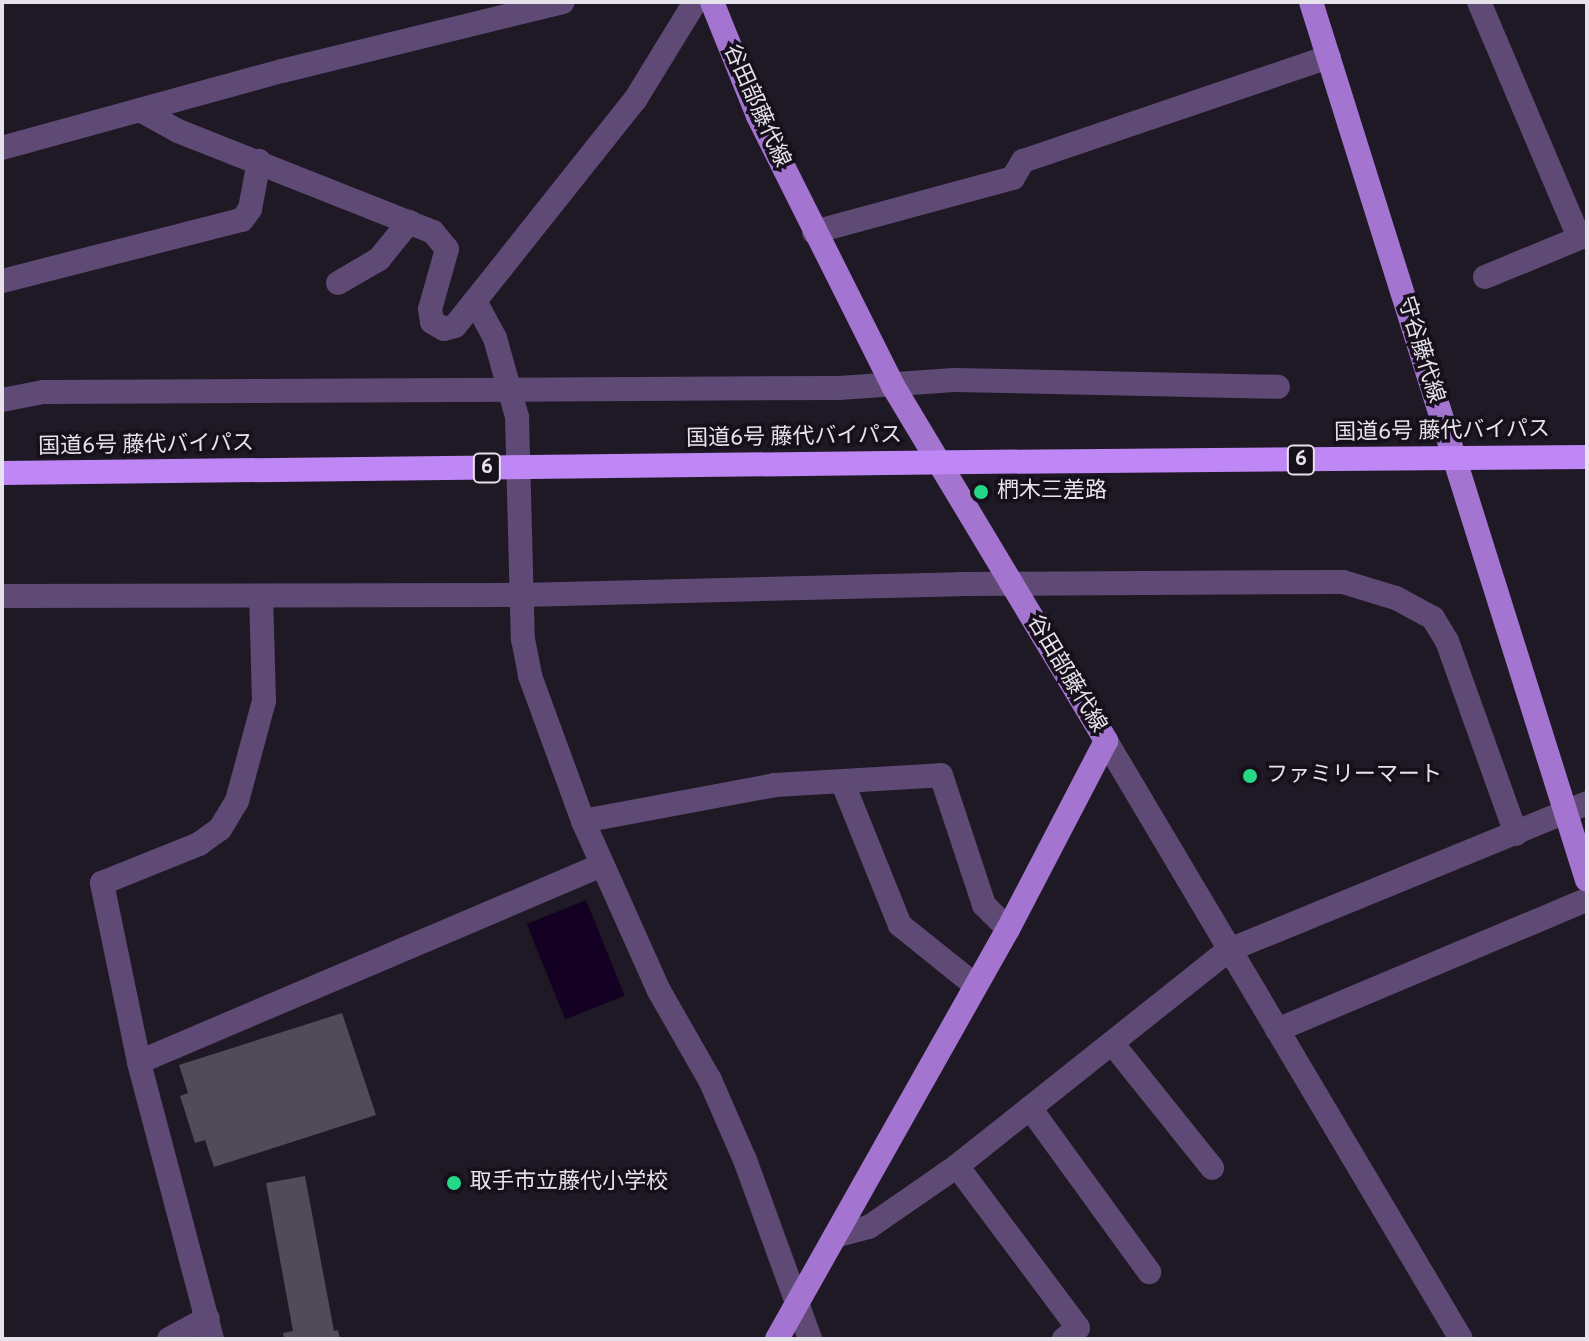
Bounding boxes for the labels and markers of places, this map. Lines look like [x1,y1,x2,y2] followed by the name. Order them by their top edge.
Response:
[997,479,1107,505] place label: 椚木三差路
[972,483,990,501] marker: 椚木三差路
[1266,763,1442,789] place label: ファミリーマート
[1241,767,1259,785] marker: ファミリーマート
[470,1170,668,1196] place label: 取手市立藤代小学校
[445,1174,463,1192] marker: 取手市立藤代小学校

